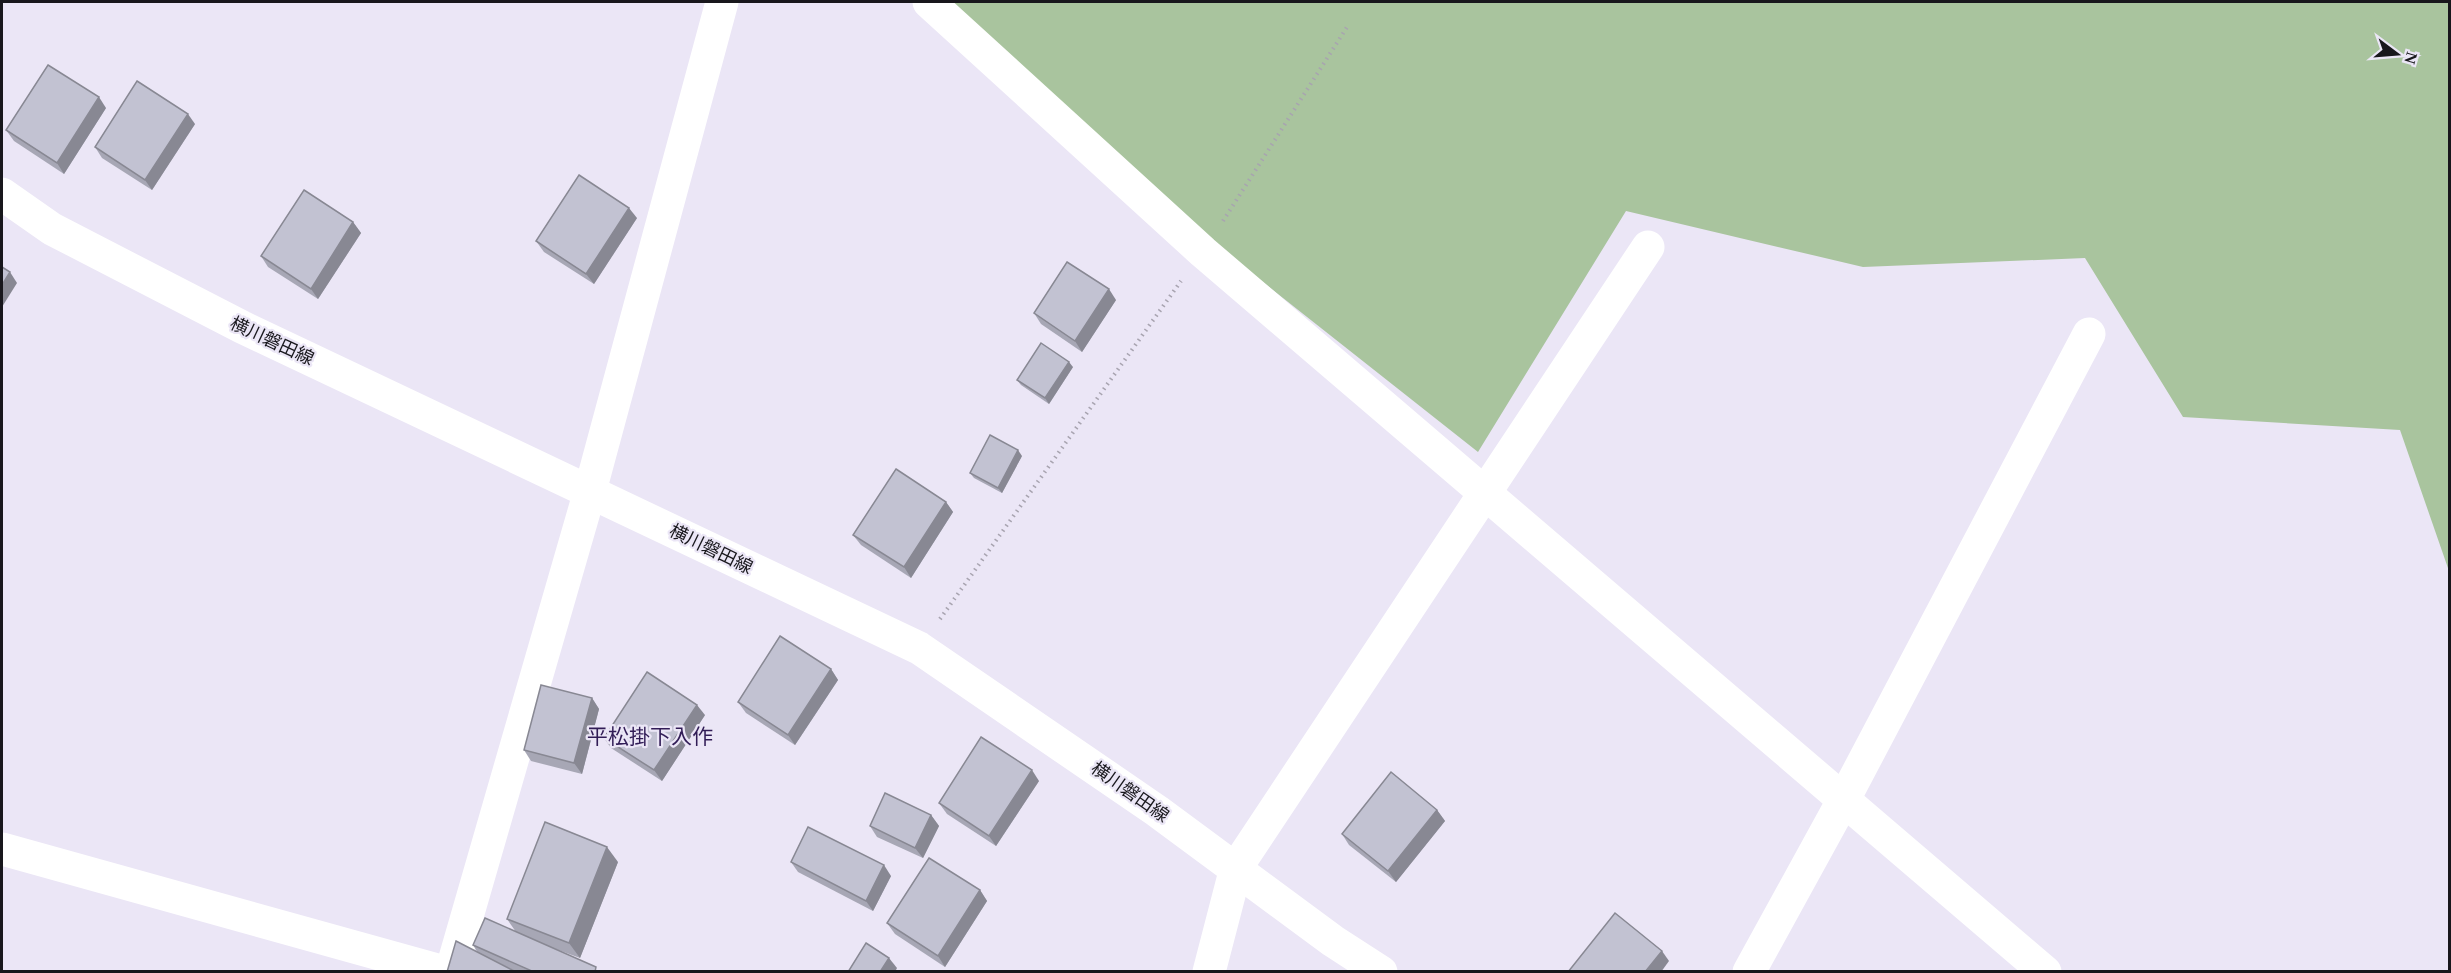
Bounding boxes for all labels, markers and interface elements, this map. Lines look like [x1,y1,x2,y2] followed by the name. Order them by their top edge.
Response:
[2367,24,2427,84] north arrow
[2401,50,2421,66] text: N
[227,313,317,369] street label: 横川磐田線
[666,520,756,578] street label: 横川磐田線
[587,725,713,749] district label: 平松掛下入作
[1087,758,1173,826] street label: 横川磐田線

